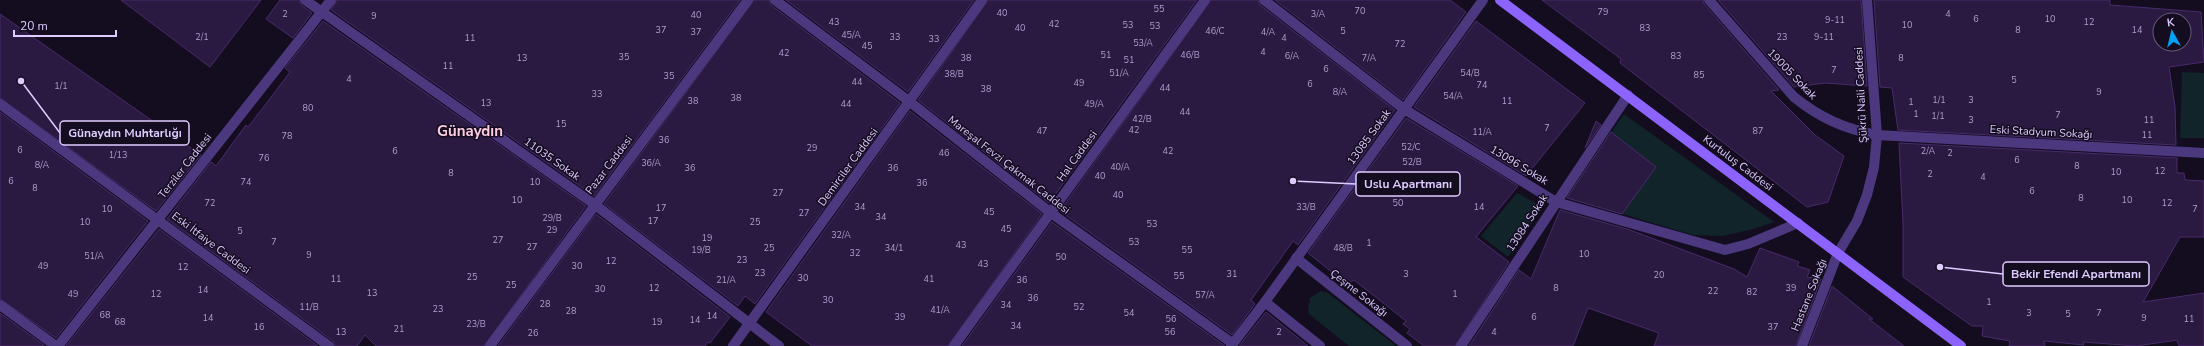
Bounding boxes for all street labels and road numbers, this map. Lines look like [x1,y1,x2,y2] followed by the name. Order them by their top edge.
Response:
[1764,45,1820,103] street label: 19005 Sokak
[1851,47,1871,143] street label: Şükrü Naili Caddesi
[1344,106,1395,168] street label: 13085 Sokak
[945,112,1073,218] street label: Mareşal Fevzi Çakmak Caddesi
[1989,122,2093,142] street label: Eski Stadyum Sokağı
[815,125,881,209] street label: Demirciler Caddesi
[1053,127,1101,185] street label: Hal Caddesi
[155,130,215,202] street label: Terziler Caddesi
[1700,132,1776,194] street label: Kurtuluş Caddesi
[582,133,636,197] street label: Pazar Caddesi
[521,135,583,183] street label: 11035 Sokak
[1487,142,1551,189] street label: 13096 Sokak
[1503,191,1551,255] street label: 13084 Sokak
[169,208,253,278] street label: Eski İtfaiye Caddesi
[1788,256,1830,334] street label: Hastane Sokağı
[1327,266,1391,320] street label: Çeşme Sokağı

